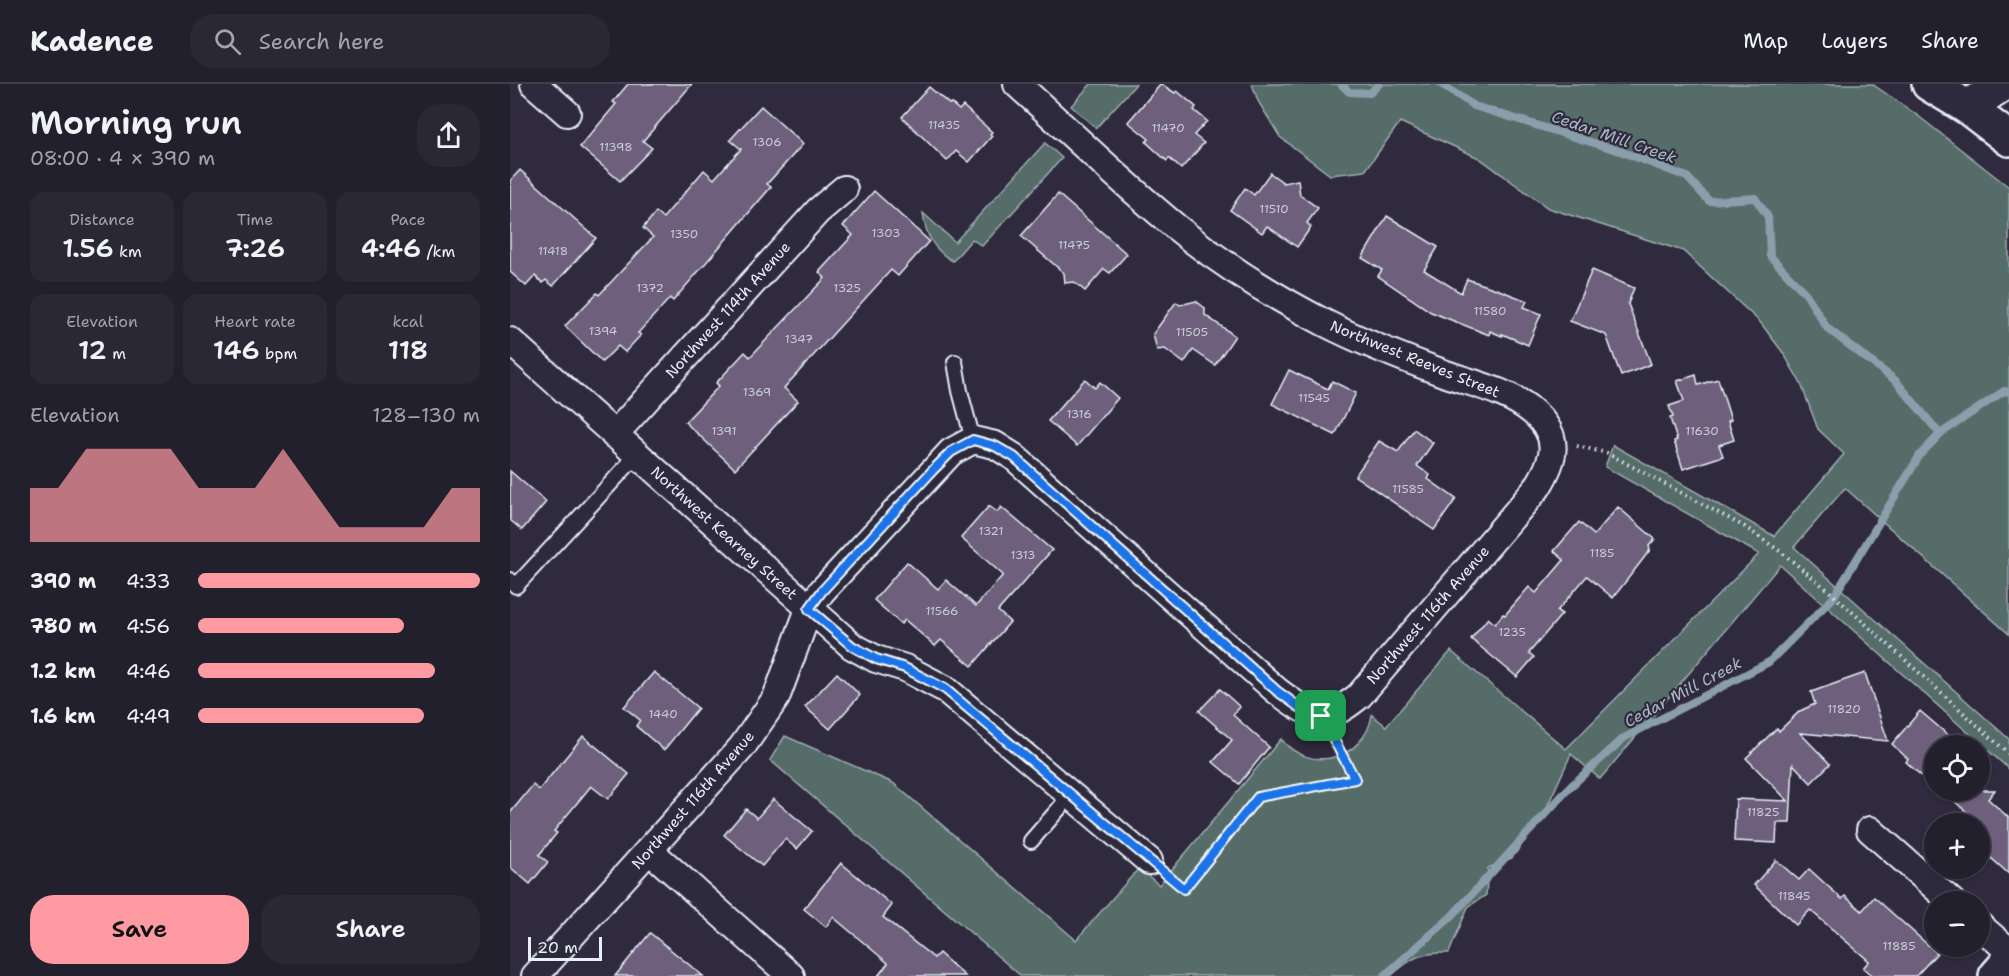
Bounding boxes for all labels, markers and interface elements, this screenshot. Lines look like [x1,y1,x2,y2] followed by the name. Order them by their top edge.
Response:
[190,14,610,68] search box
[30,22,154,60] text: Kadence
[211,25,244,58] icon: search
[259,27,385,56] text: Search here
[1743,27,1788,55] text: Map
[1821,27,1888,55] text: Layers
[1921,27,1979,55] text: Share
[30,100,242,145] text: Morning run
[417,104,480,167] button: share
[1549,106,1679,168] water label: Cedar Mill Creek
[928,117,960,133] house number: 11435
[1151,120,1185,136] house number: 11470
[752,134,782,150] house number: 1306
[599,139,633,155] house number: 11398
[30,145,215,171] text: 08:00 · 4 × 390 m
[1259,201,1289,217] house number: 11510
[69,209,135,230] text: Distance
[237,209,273,230] text: Time
[390,209,426,230] text: Pace
[872,225,900,241] house number: 1303
[670,226,698,242] house number: 1350
[62,230,114,265] text: 1.56
[225,230,285,265] text: 7:26
[361,230,421,265] text: 4:46
[661,237,795,383] street label: Northwest 114th Avenue
[1058,237,1090,253] house number: 11475
[114,241,142,262] text: km
[421,241,455,262] text: /km
[538,243,568,259] house number: 11418
[636,280,664,296] house number: 1372
[833,280,861,296] house number: 1325
[1473,303,1507,319] house number: 11580
[66,311,138,332] text: Elevation
[214,311,296,332] text: Heart rate
[392,311,424,332] text: kcal
[1327,316,1503,402] street label: Northwest Reeves Street
[589,323,617,339] house number: 1394
[1176,324,1208,340] house number: 11505
[785,331,813,347] house number: 1347
[78,332,107,367] text: 12
[213,332,260,367] text: 146
[388,332,428,367] text: 118
[107,343,126,364] text: m
[260,343,297,364] text: bpm
[743,384,771,400] house number: 1369
[1298,390,1330,406] house number: 11545
[30,402,120,428] text: Elevation
[372,402,480,428] text: 128–130 m
[1066,406,1092,422] house number: 1316
[711,423,737,439] house number: 1391
[1685,423,1719,439] house number: 11630
[647,462,801,604] street label: Northwest Kearney Street
[1392,481,1424,497] house number: 11585
[979,523,1003,539] house number: 1321
[1362,541,1494,689] street label: Northwest 116th Avenue
[1590,545,1614,561] house number: 1185
[1010,547,1036,563] house number: 1313
[30,568,96,594] text: 390 m
[126,568,170,594] text: 4:33
[925,603,959,619] house number: 11566
[30,613,97,639] text: 780 m
[126,613,170,639] text: 4:56
[1498,624,1526,640] house number: 1235
[1620,652,1746,732] water label: Cedar Mill Creek
[30,658,96,684] text: 1.2 km
[126,658,171,684] text: 4:46
[1295,690,1346,741] pin
[1304,699,1337,732] icon: arrive
[1827,701,1861,717] house number: 11820
[30,703,96,729] text: 1.6 km
[126,703,171,729] text: 4:49
[648,706,678,722] house number: 1440
[627,726,759,874] street label: Northwest 116th Avenue
[1924,735,1990,957] map controls
[1924,735,1990,801] button: locate
[1747,804,1779,820] house number: 11825
[1924,813,1990,879] button: +
[1778,888,1810,904] house number: 11845
[1924,891,1990,957] button: −
[30,895,249,964] button: Save
[261,895,480,964] button: Share
[528,934,602,962] scale bar
[537,937,578,958] text: 20 m
[1882,938,1916,954] house number: 11885

